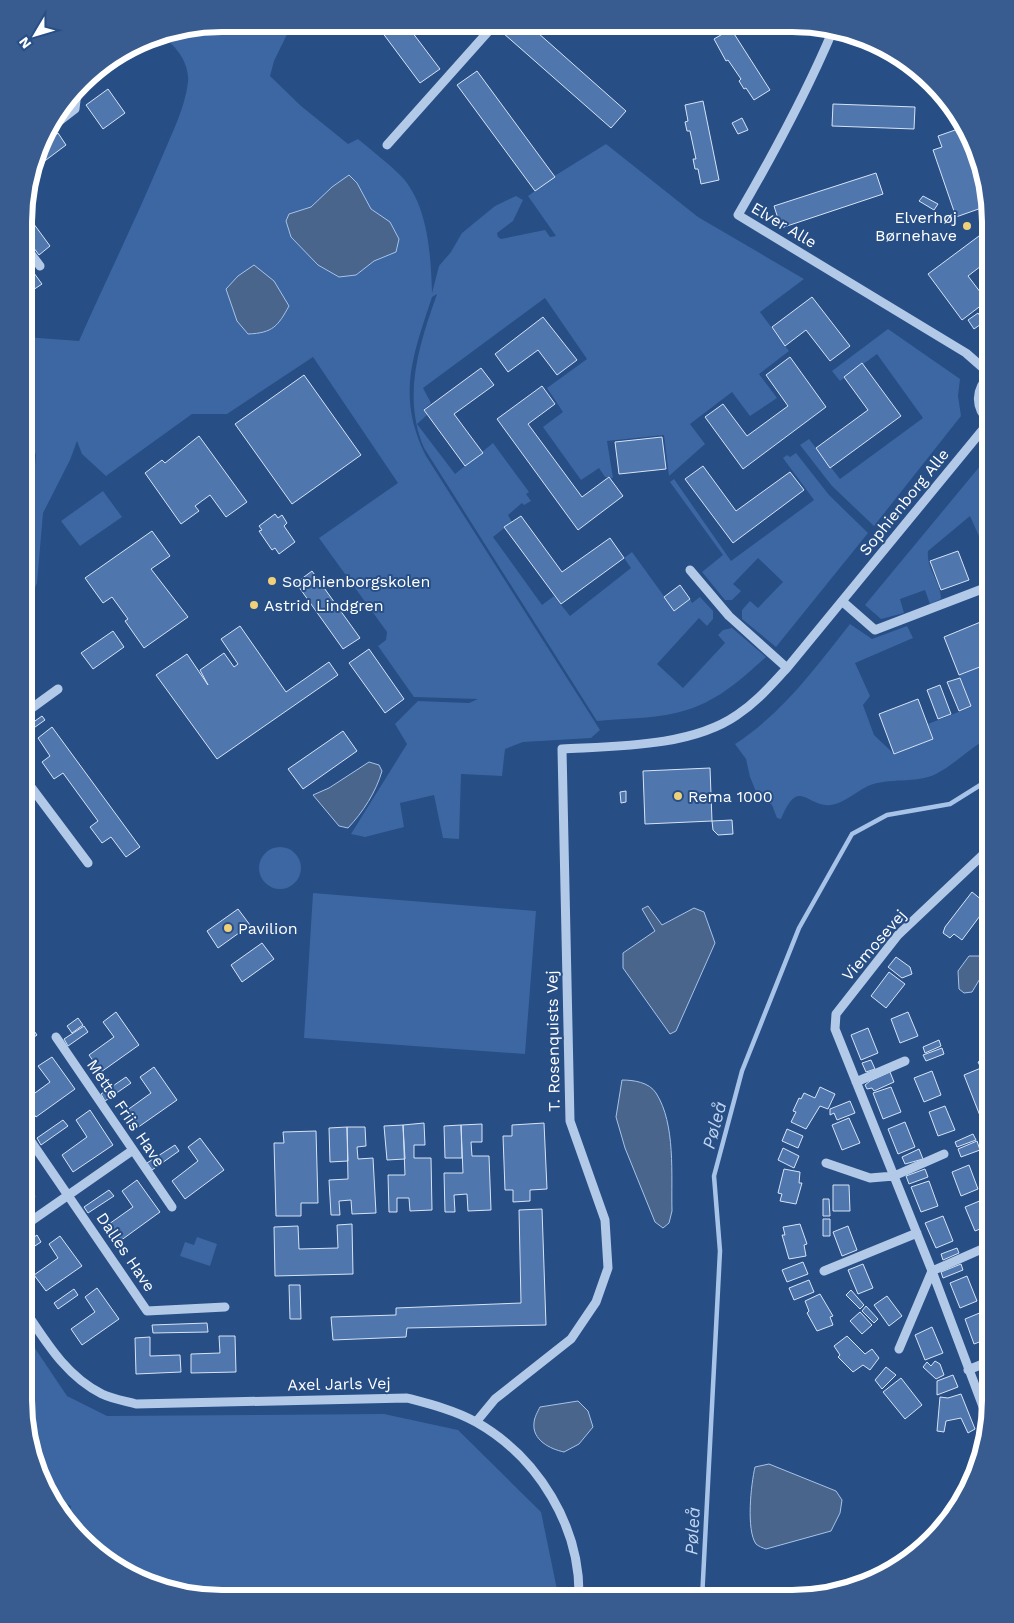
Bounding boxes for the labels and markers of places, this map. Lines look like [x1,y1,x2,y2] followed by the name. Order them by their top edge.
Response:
[875,208,957,245] place label: Elverhøj Børnehave
[961,220,973,232] marker: Elverhøj Børnehave
[282,572,430,591] place label: Sophienborgskolen
[266,575,278,587] marker: Sophienborgskolen
[264,596,384,615] place label: Astrid Lindgren
[248,599,260,611] marker: Astrid Lindgren
[688,787,773,806] place label: Rema 1000
[672,790,684,802] marker: Rema 1000
[238,919,298,938] place label: Pavilion
[222,922,234,934] marker: Pavilion

